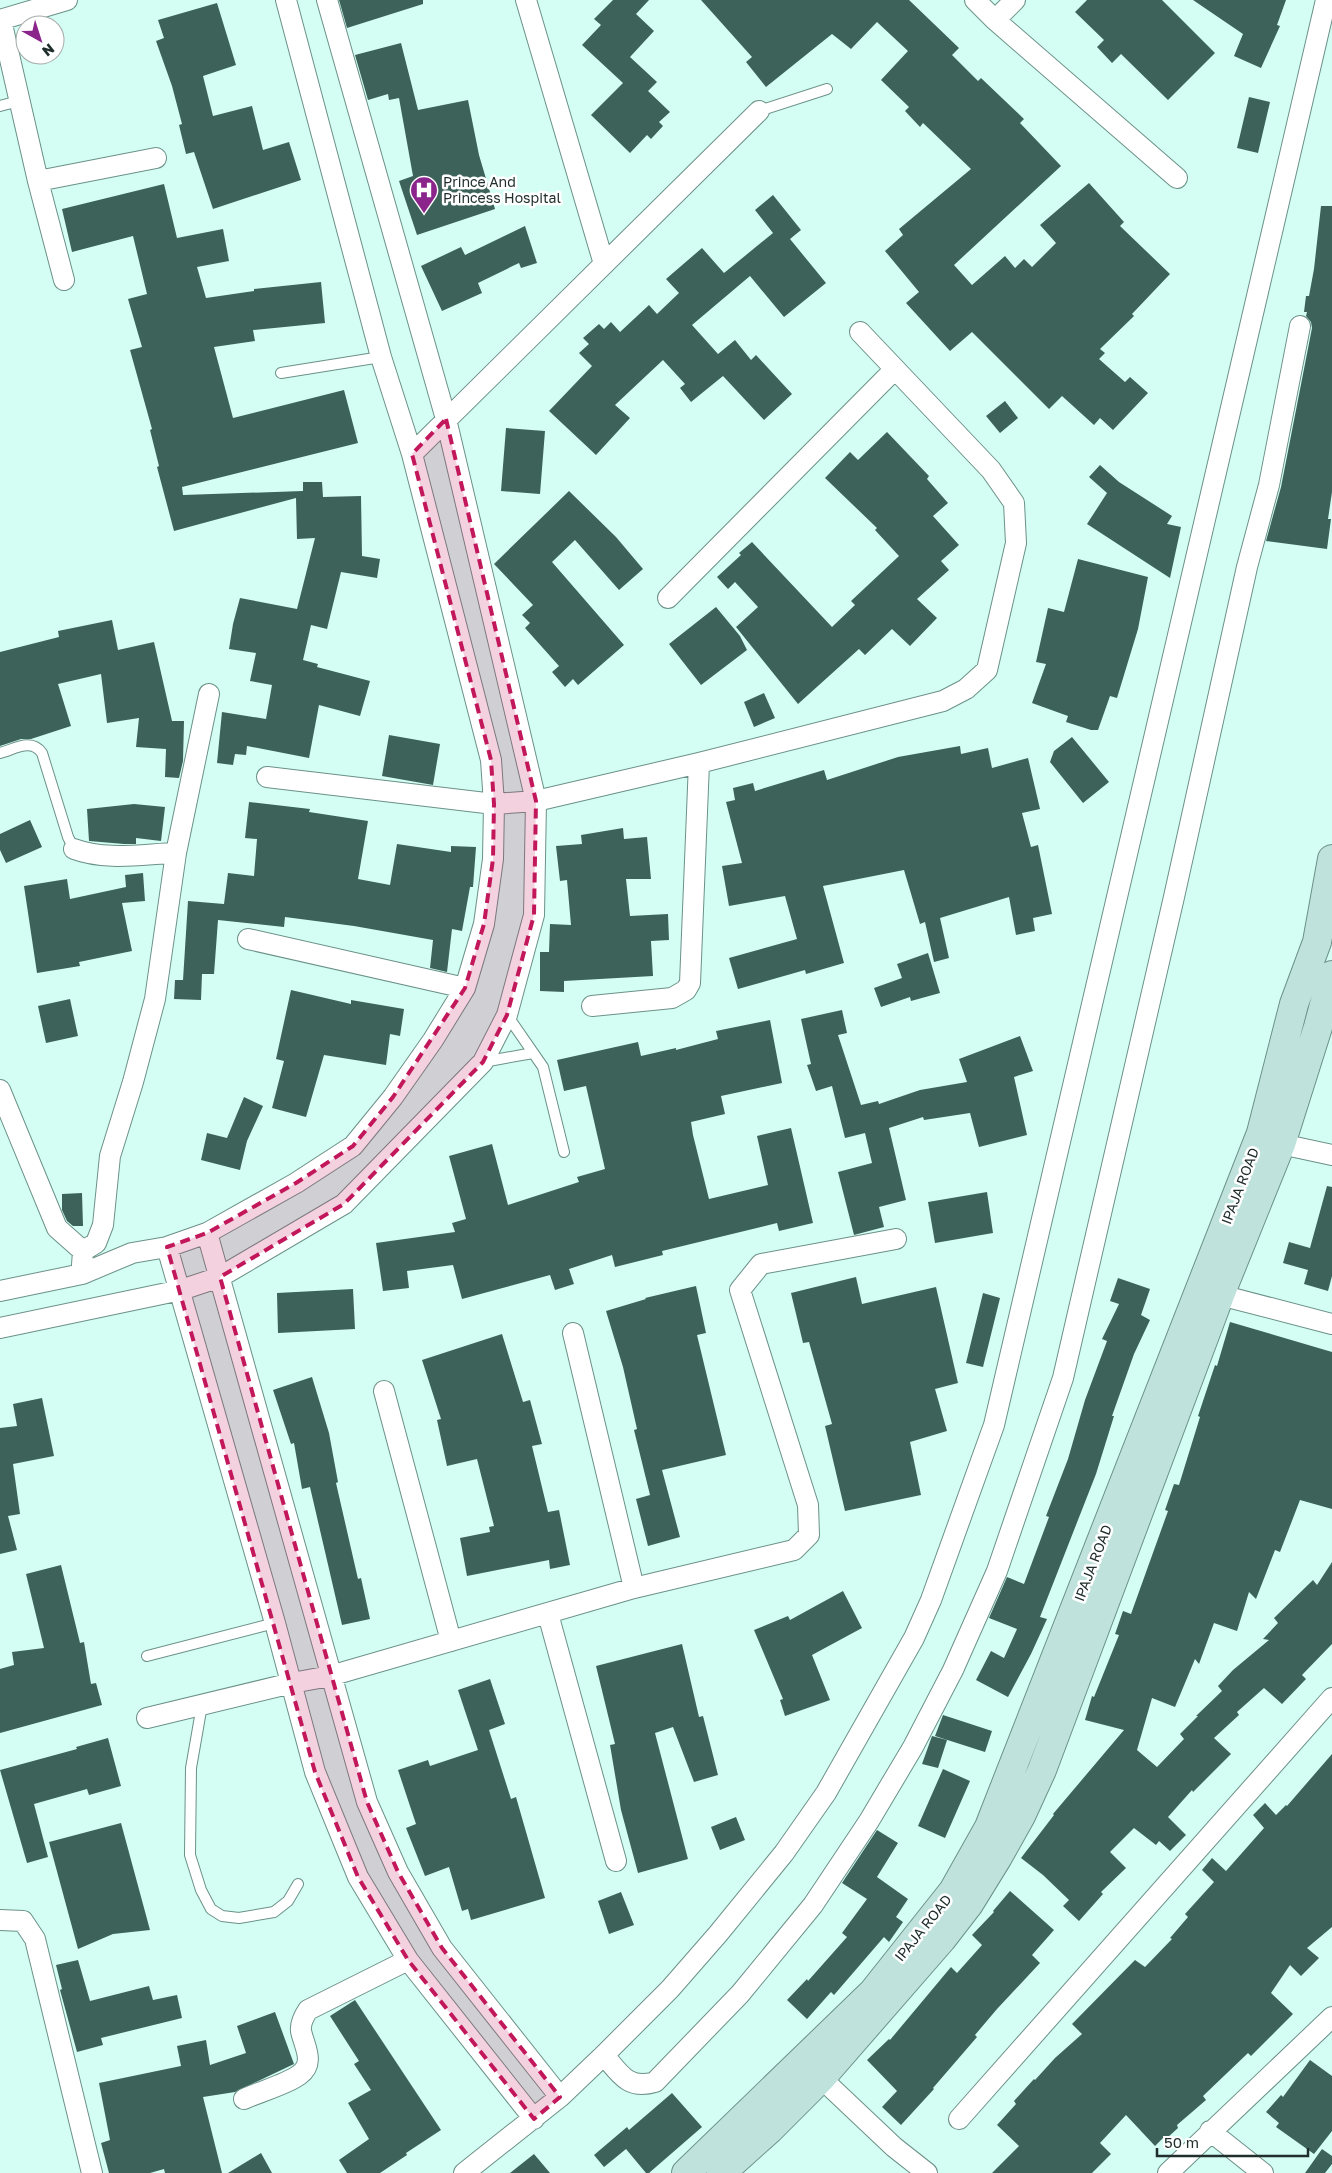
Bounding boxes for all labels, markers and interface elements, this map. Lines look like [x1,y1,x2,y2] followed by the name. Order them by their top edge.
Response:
[15,15,65,65] north arrow
[39,41,58,60] text: N
[443,173,561,206] place label: Prince And Princess Hospital
[409,175,439,214] hospital icon: Prince And Princess Hospital
[1217,1145,1262,1227] street label: IPAJA ROAD
[1070,1522,1115,1604] street label: IPAJA ROAD
[891,1891,955,1965] street label: IPAJA ROAD
[1157,2126,1308,2158] scale bar
[1164,2133,1199,2151] text: 50 m

